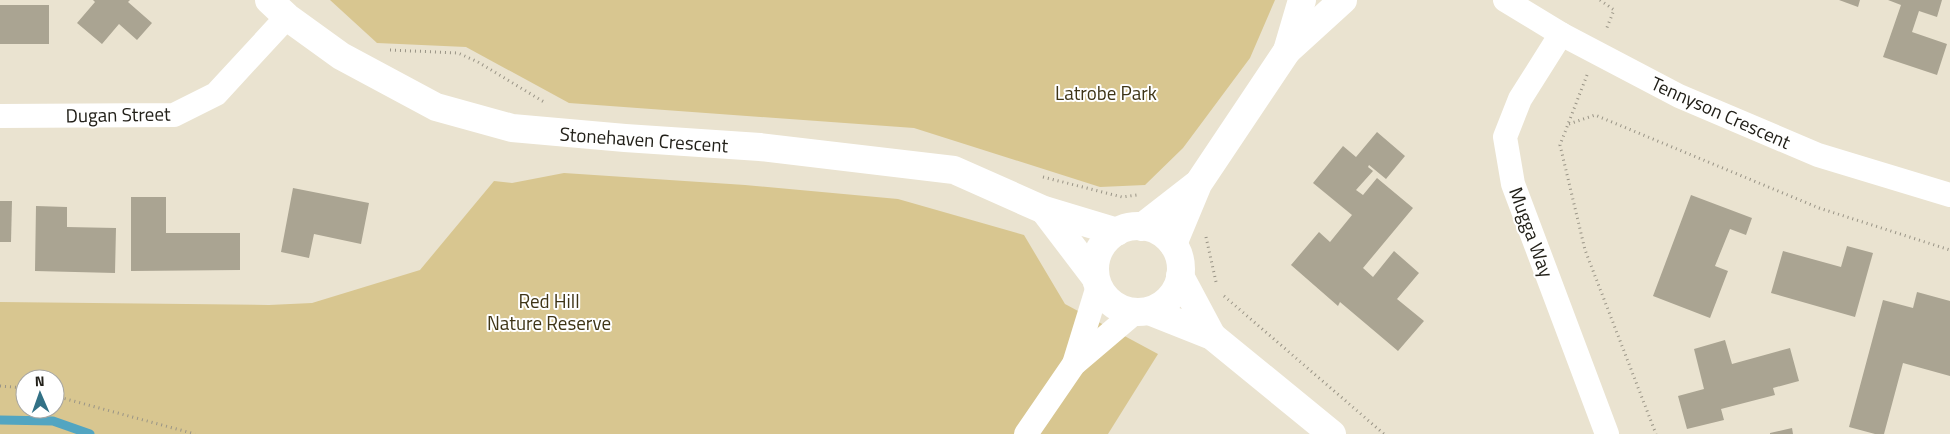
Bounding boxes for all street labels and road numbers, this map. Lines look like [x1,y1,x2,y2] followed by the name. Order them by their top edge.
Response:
[1647,68,1796,156] street label: Tennyson Crescent
[65,99,171,129] street label: Dugan Street
[559,119,730,159] street label: Stonehaven Crescent
[1502,183,1562,281] street label: Mugga Way

